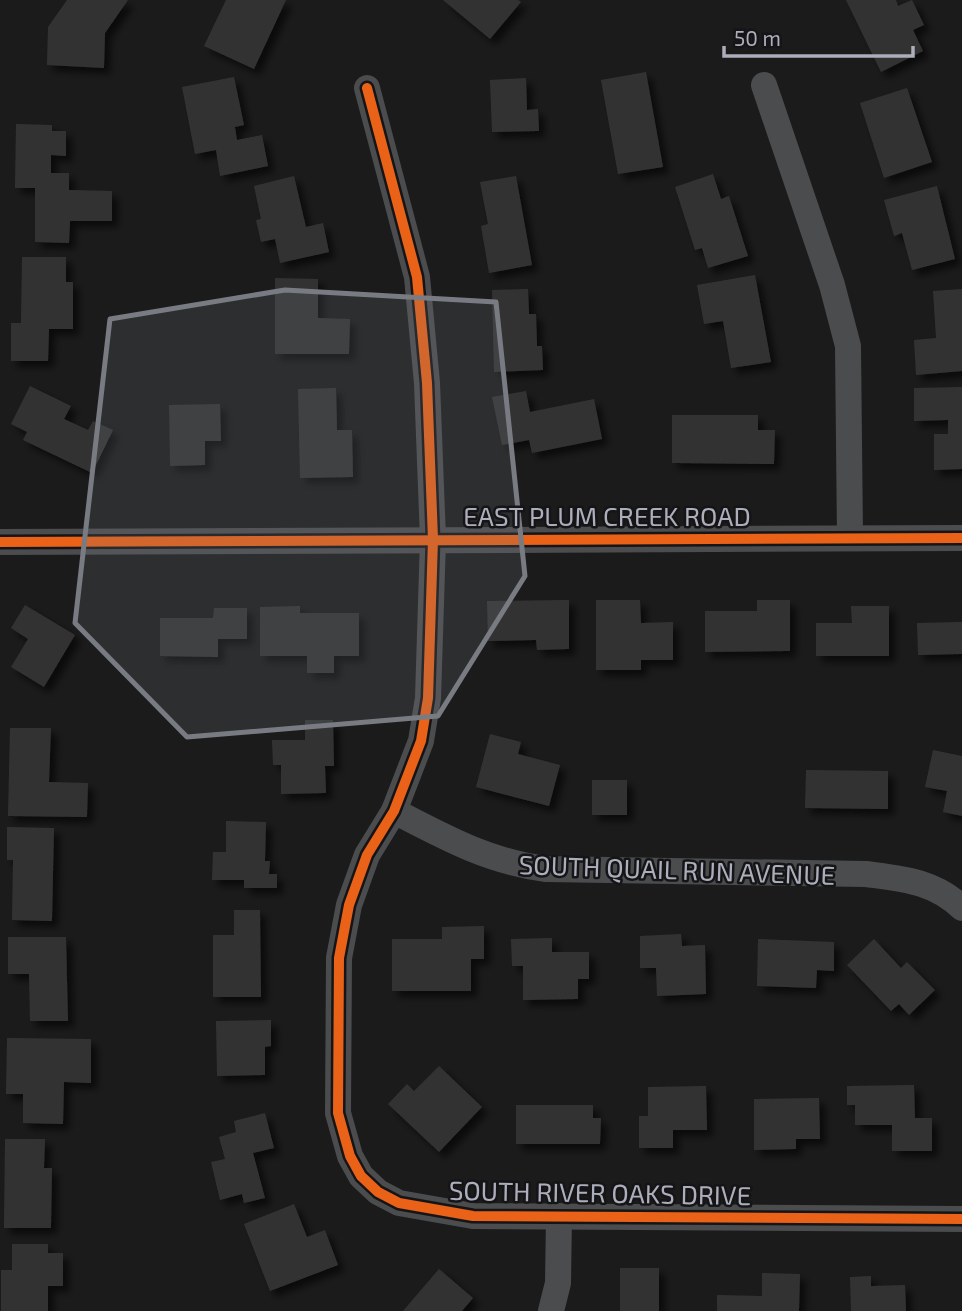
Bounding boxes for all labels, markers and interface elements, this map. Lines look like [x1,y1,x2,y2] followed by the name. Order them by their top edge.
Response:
[724,14,913,58] scale bar
[734,25,781,50] text: 50 m
[463,500,751,531] street label: EAST PLUM CREEK ROAD
[518,848,836,890] street label: SOUTH QUAIL RUN AVENUE
[449,1174,751,1210] street label: SOUTH RIVER OAKS DRIVE

